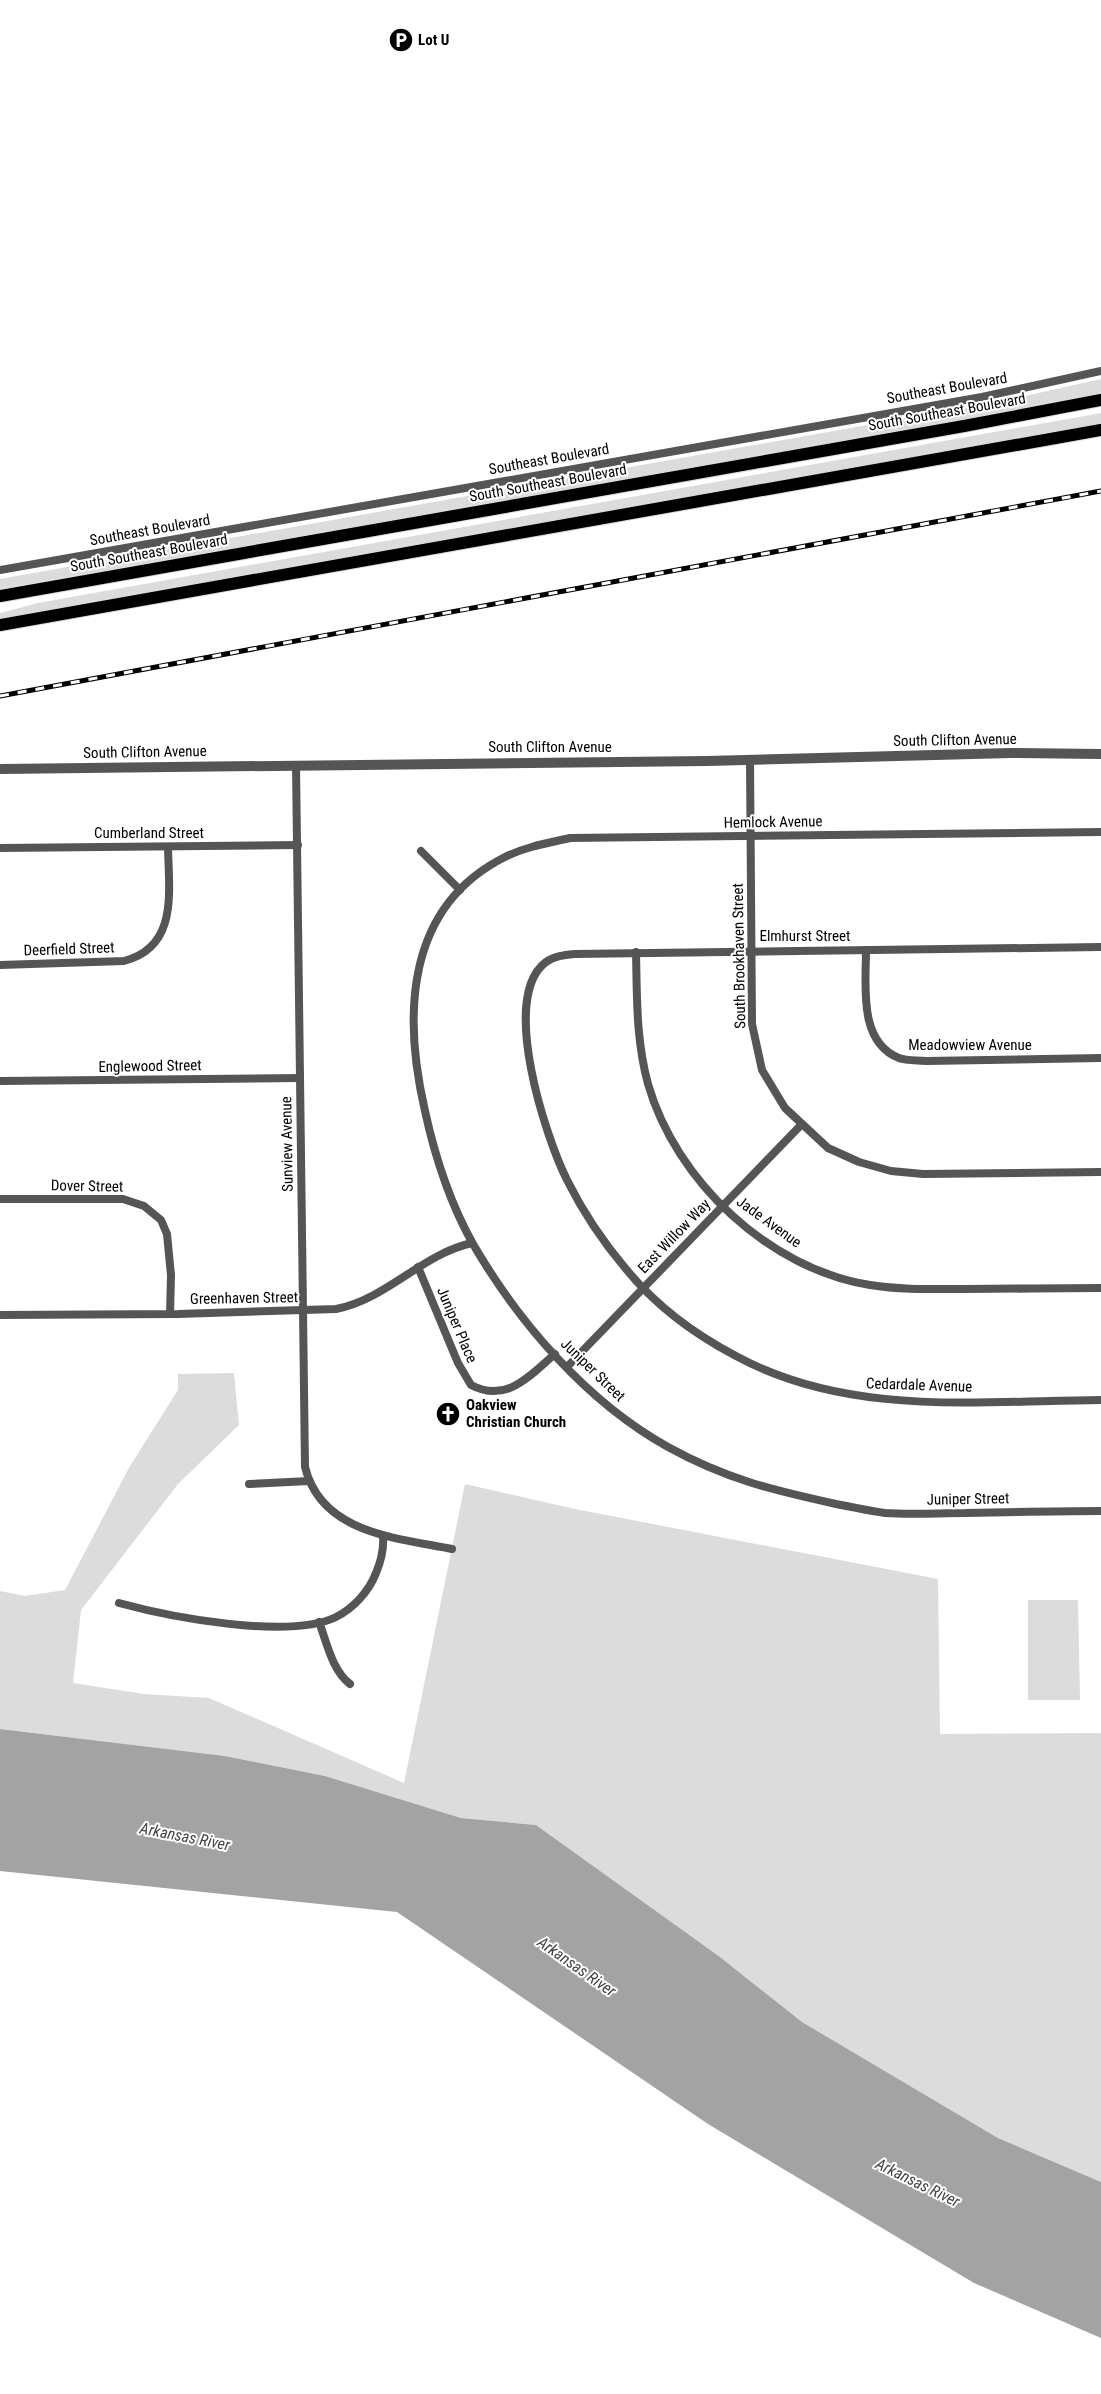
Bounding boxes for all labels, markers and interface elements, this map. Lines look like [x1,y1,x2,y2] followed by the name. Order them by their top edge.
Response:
[388,27,414,53] parking icon: Lot U
[418,31,449,49] place label: Lot U
[885,369,1009,407] street label: Southeast Boulevard
[867,389,1027,435] street label: South Southeast Boulevard
[487,440,611,478] street label: Southeast Boulevard
[468,460,628,506] street label: South Southeast Boulevard
[88,511,212,549] street label: Southeast Boulevard
[69,530,229,576] street label: South Southeast Boulevard
[893,730,1017,750] street label: South Clifton Avenue
[488,738,612,756] street label: South Clifton Avenue
[83,742,207,762] street label: South Clifton Avenue
[723,812,823,832] street label: Hemlock Avenue
[94,824,204,842] street label: Cumberland Street
[729,883,749,1029] street label: South Brookhaven Street
[759,927,851,945] street label: Elmhurst Street
[23,938,115,960] street label: Deerfield Street
[908,1036,1032,1054] street label: Meadowview Avenue
[98,1056,202,1076] street label: Englewood Street
[277,1096,297,1192] street label: Sunview Avenue
[51,1176,123,1196] street label: Dover Street
[733,1193,805,1251] street label: Jade Avenue
[634,1195,714,1277] street label: East Willow Way
[433,1284,481,1366] street label: Juniper Place
[190,1288,298,1308] street label: Greenhaven Street
[557,1335,629,1405] street label: Juniper Street
[866,1374,972,1396] street label: Cedardale Avenue
[466,1396,566,1431] place label: Oakview Christian Church
[435,1401,461,1427] church icon: Oakview Christian Church
[926,1489,1010,1509] street label: Juniper Street
[137,1818,233,1855] water label: Arkansas River
[533,1932,621,2001] water label: Arkansas River
[872,2153,964,2212] water label: Arkansas River

